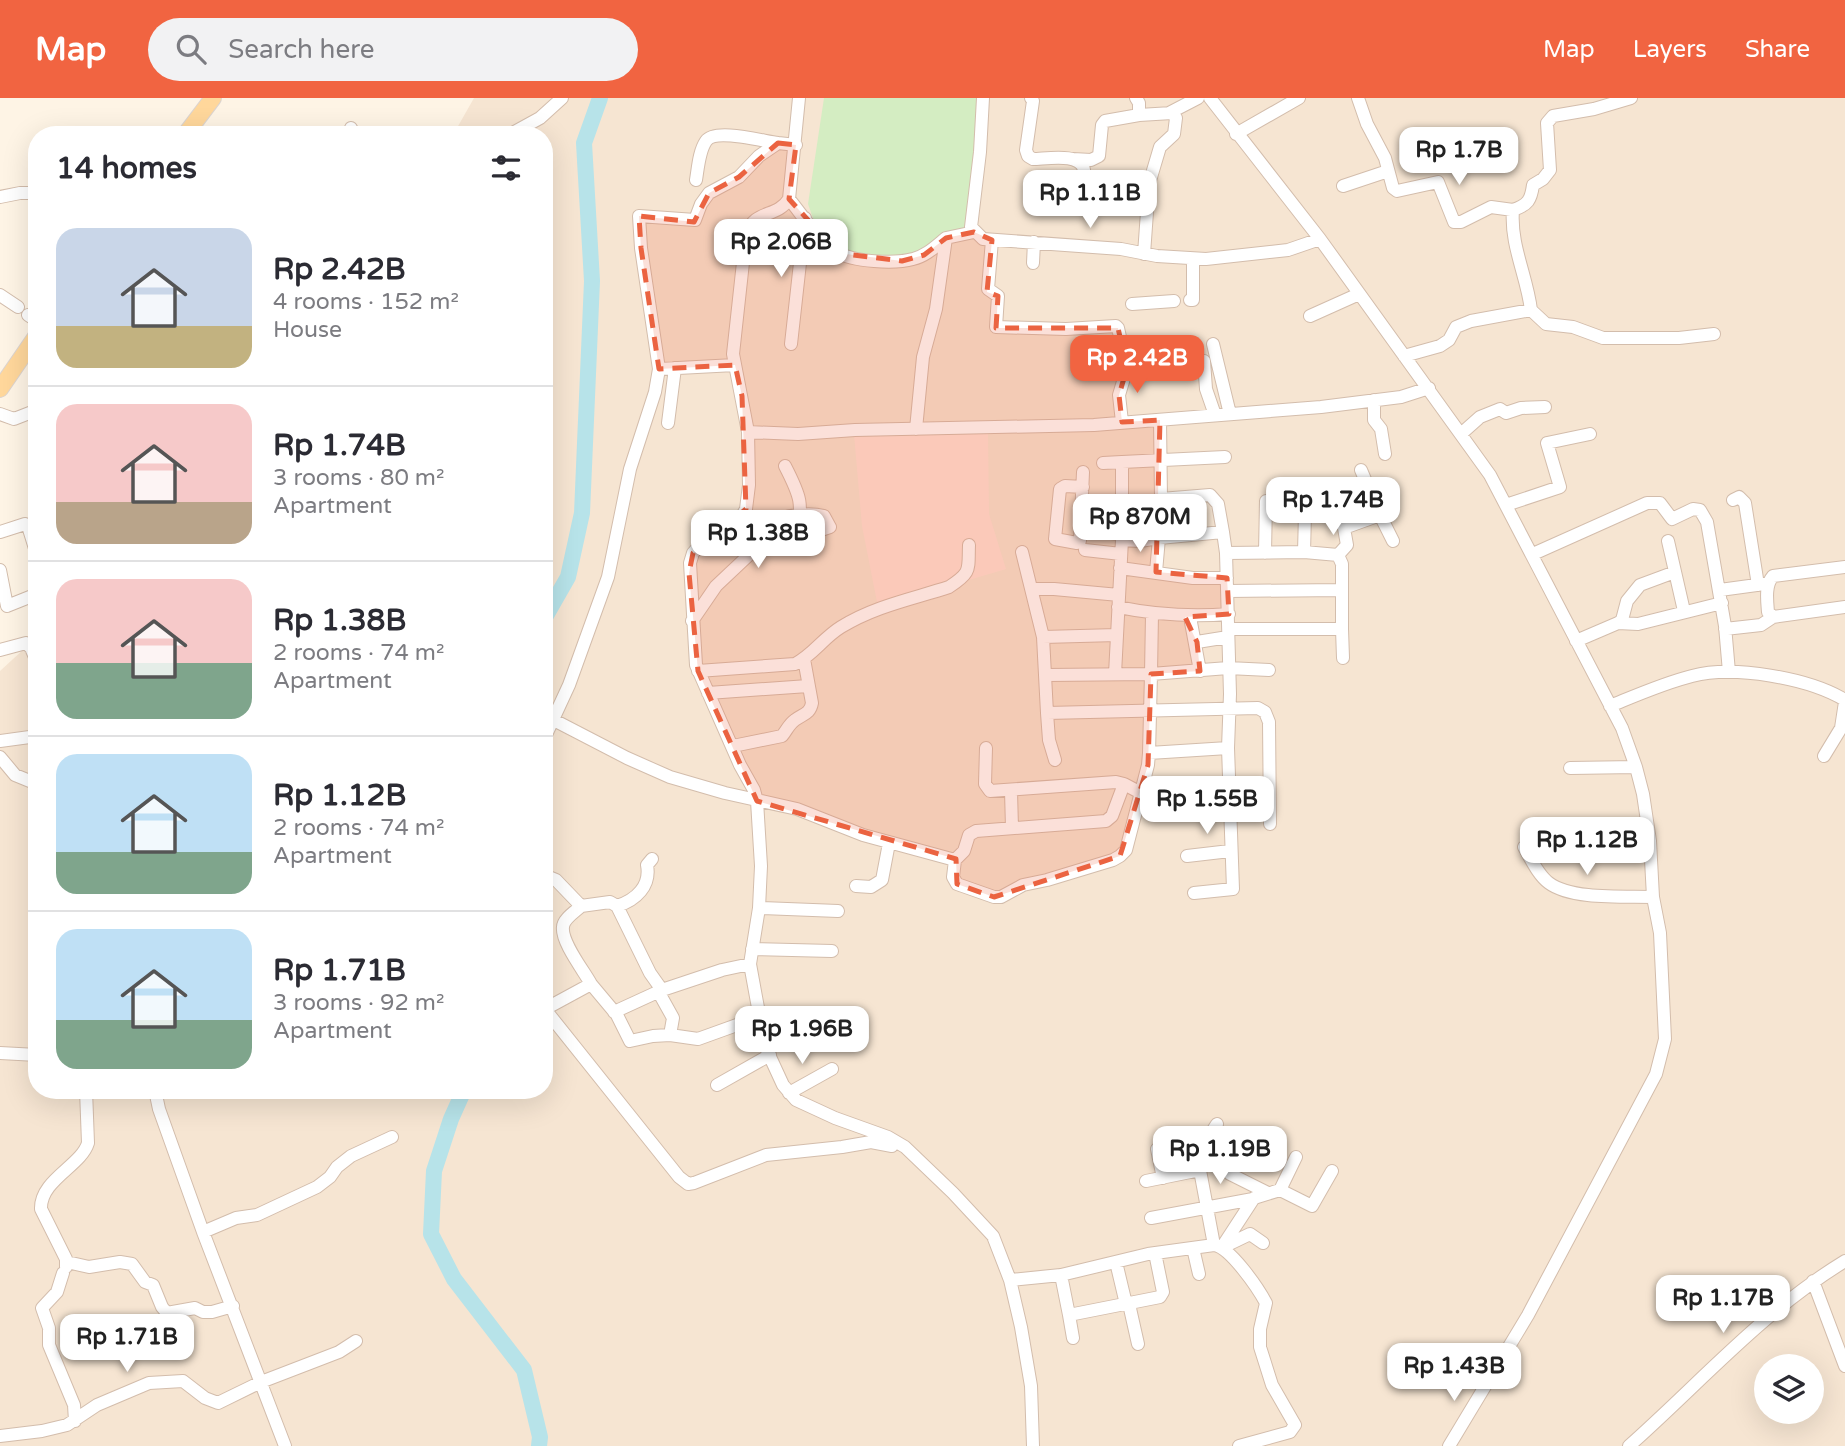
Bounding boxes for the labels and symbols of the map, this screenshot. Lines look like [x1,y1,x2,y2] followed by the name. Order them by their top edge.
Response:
[1394,127,1524,187] pin: Rp 1.7B
[1018,170,1162,230] pin: Rp 1.11B
[709,220,853,279] pin: Rp 2.06B
[1065,336,1209,395] pin: Rp 2.42B
[1261,478,1405,537] pin: Rp 1.74B
[1075,494,1205,554] pin: Rp 870M
[686,510,830,570] pin: Rp 1.38B
[1135,776,1279,836] pin: Rp 1.55B
[1515,818,1659,877] pin: Rp 1.12B
[730,1006,874,1066] pin: Rp 1.96B
[1148,1126,1292,1186] pin: Rp 1.19B
[1651,1276,1795,1335] pin: Rp 1.17B
[55,1314,199,1374] pin: Rp 1.71B
[1382,1344,1526,1403] pin: Rp 1.43B

